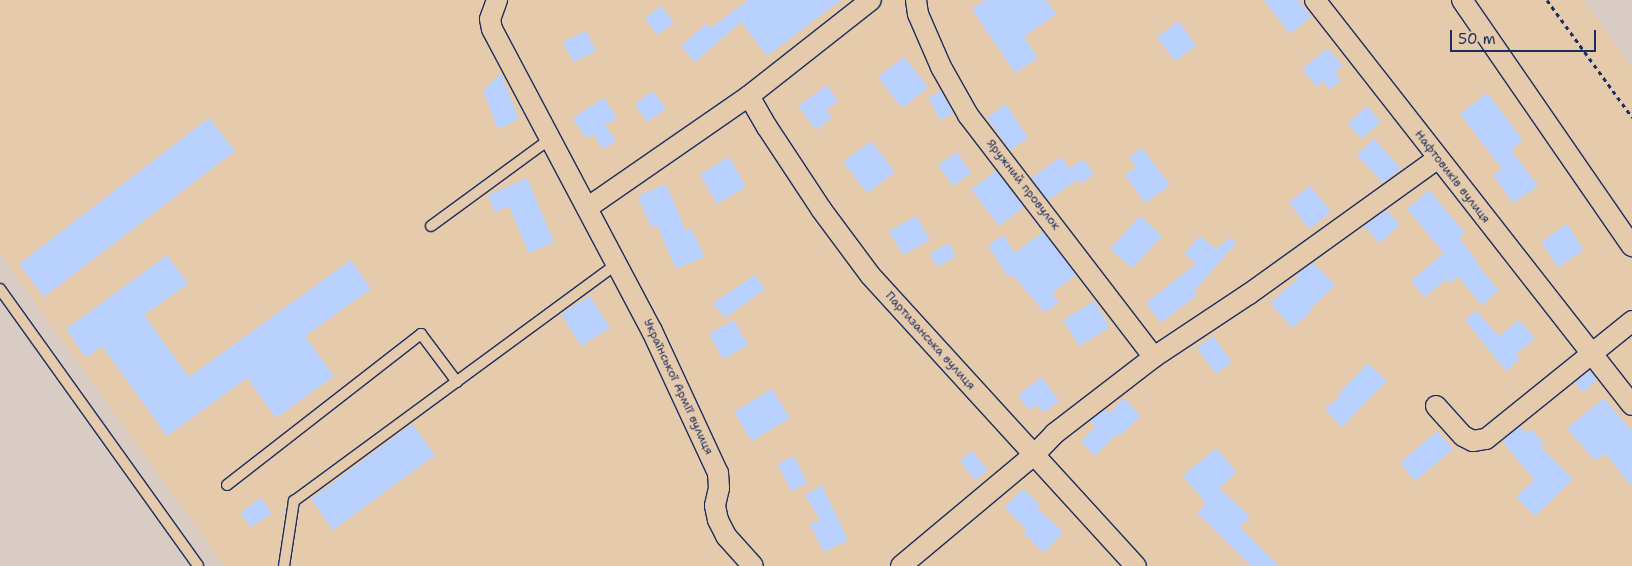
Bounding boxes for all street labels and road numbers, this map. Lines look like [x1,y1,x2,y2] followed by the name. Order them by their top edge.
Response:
[1411,128,1493,226] street label: Нафтовиків вулиця
[983,137,1063,233] street label: Яружний провулок
[882,289,978,393] street label: Партизанська вулиця
[640,317,716,457] street label: Української Армії вулиця

